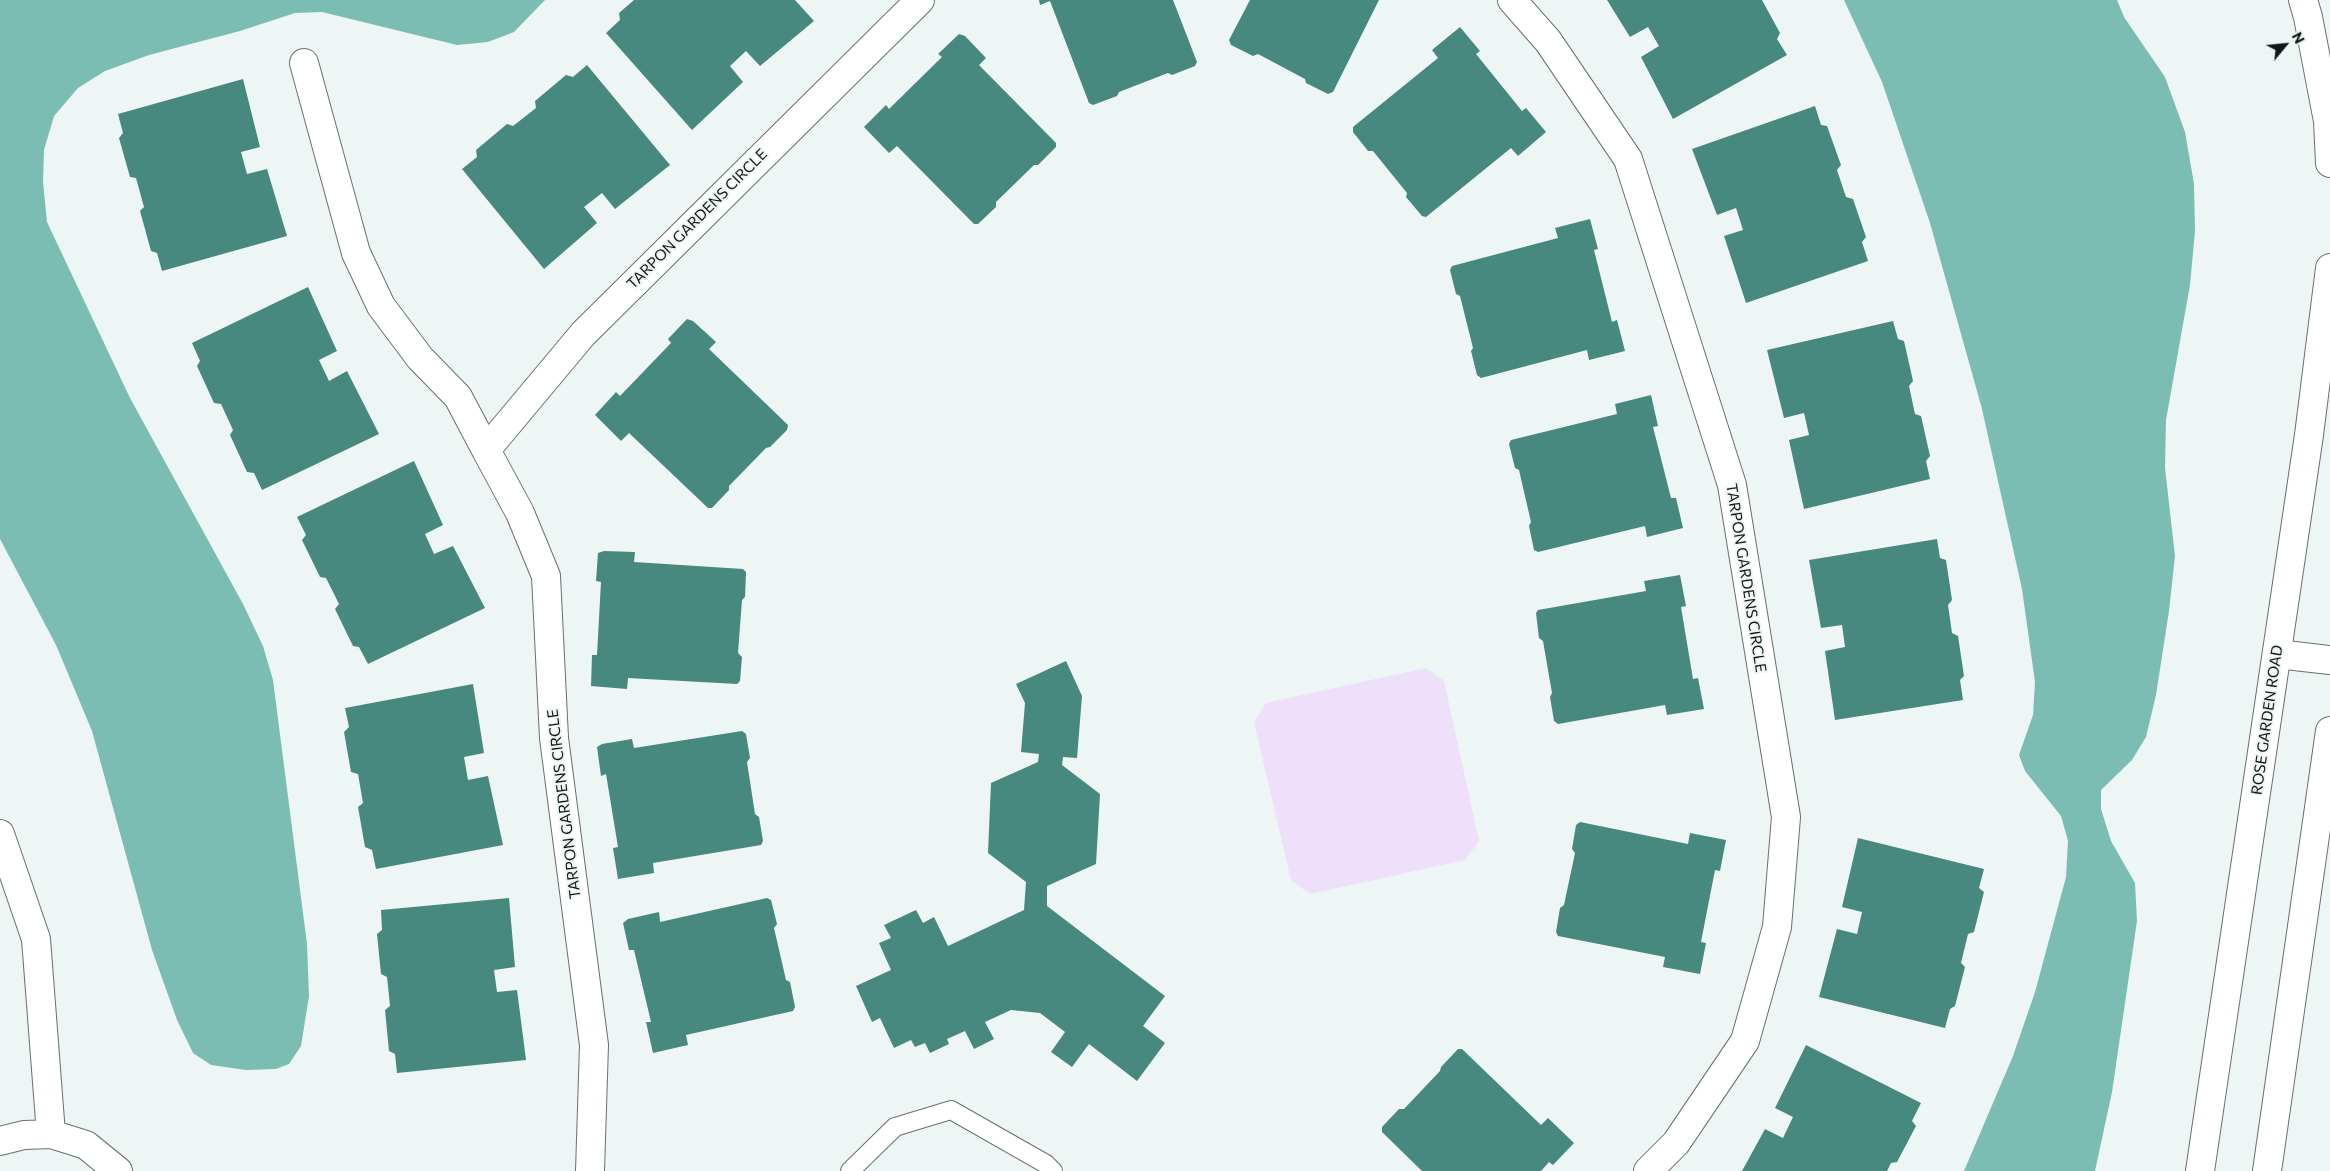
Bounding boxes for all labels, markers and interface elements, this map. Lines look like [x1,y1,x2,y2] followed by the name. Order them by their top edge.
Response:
[2260,20,2310,70] north arrow
[2289,29,2309,46] text: N
[623,145,771,293] street label: TARPON GARDENS CIRCLE
[1722,482,1770,674] street label: TARPON GARDENS CIRCLE
[2248,644,2286,796] street label: ROSE GARDEN ROAD
[543,708,585,900] street label: TARPON GARDENS CIRCLE

